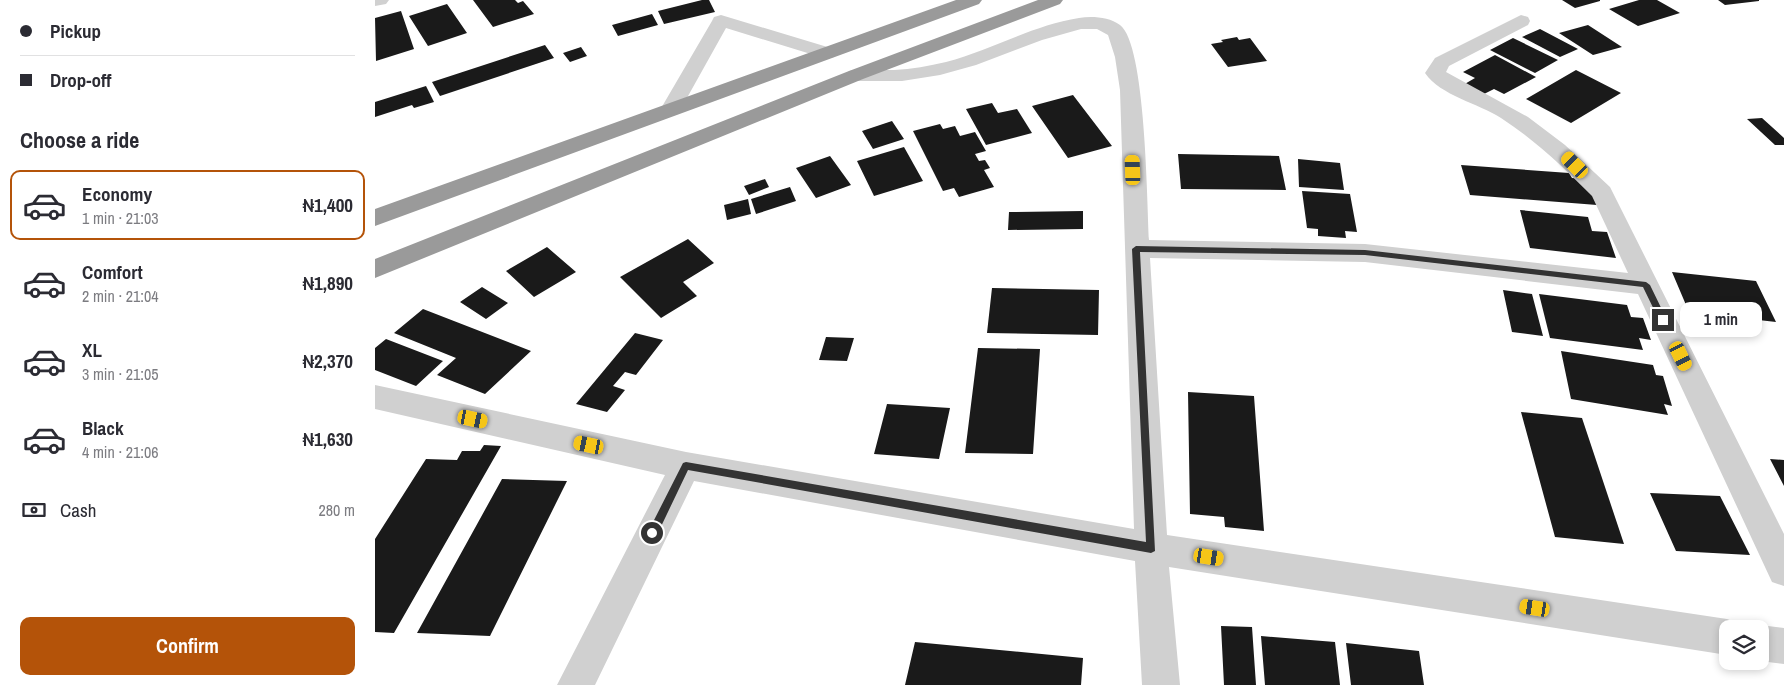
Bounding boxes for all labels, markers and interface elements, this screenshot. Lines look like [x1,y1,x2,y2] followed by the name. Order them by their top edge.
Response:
[50,18,101,44] text: Pickup
[50,67,111,93] text: Drop-off
[20,125,139,155] text: Choose a ride
[1559,149,1590,181] car
[1124,155,1141,185] car
[82,181,152,207] text: Economy
[22,183,67,228] icon: car
[303,192,353,218] text: ₦1,400
[82,207,159,229] text: 1 min · 21:03
[82,259,143,285] text: Comfort
[22,261,67,306] icon: car
[303,270,353,296] text: ₦1,890
[82,285,159,307] text: 2 min · 21:04
[1681,302,1763,338] callout: 1 min
[1704,308,1738,330] text: 1 min
[1652,309,1674,331] route end
[82,337,102,363] text: XL
[22,339,67,384] icon: car
[1667,339,1694,373] car
[303,348,353,374] text: ₦2,370
[82,363,159,385] text: 3 min · 21:05
[456,409,489,429] car
[82,415,124,441] text: Black
[22,417,67,462] icon: car
[303,426,353,452] text: ₦1,630
[572,435,605,455] car
[82,441,159,463] text: 4 min · 21:06
[20,496,48,524] icon: cash
[60,497,96,523] text: Cash
[319,499,355,521] text: 280 m
[641,522,663,544] route start
[1193,547,1224,567] car
[1519,598,1550,618] car
[20,617,355,675] button: Confirm
[1719,620,1769,670] map controls
[1719,620,1769,670] button: layers

